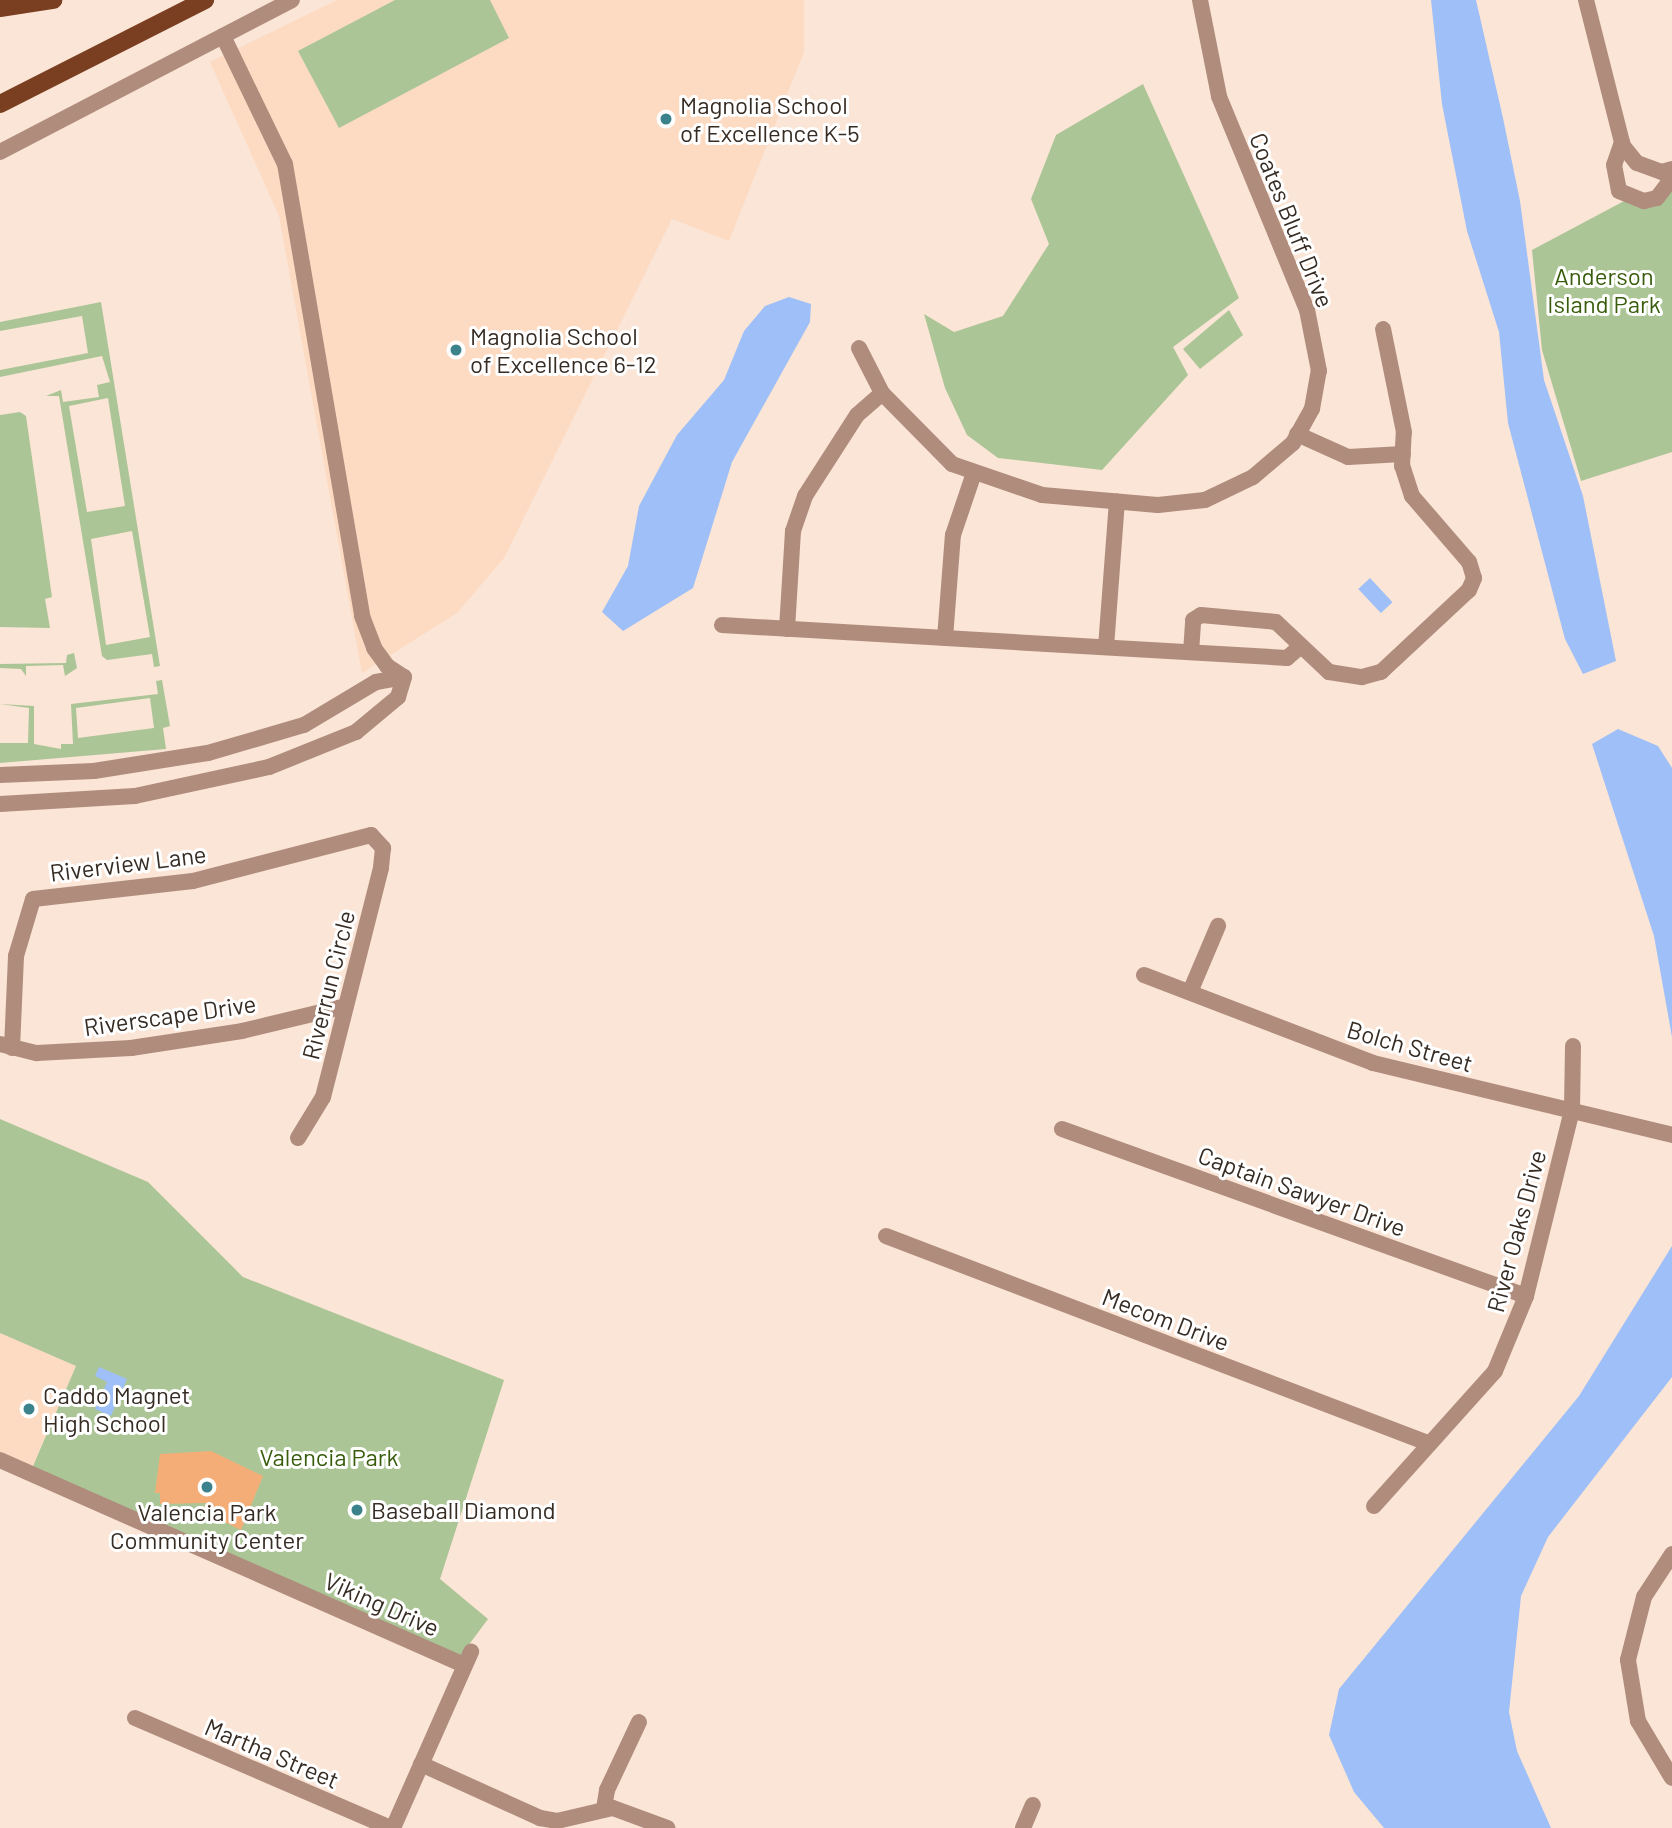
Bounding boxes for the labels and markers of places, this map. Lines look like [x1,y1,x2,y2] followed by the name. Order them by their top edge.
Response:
[680,91,860,147] place label: Magnolia School of Excellence K-5
[658,111,674,127] marker: Magnolia School of Excellence K-5
[470,322,657,378] place label: Magnolia School of Excellence 6-12
[448,342,464,358] marker: Magnolia School of Excellence 6-12
[43,1381,190,1437] place label: Caddo Magnet High School
[21,1401,37,1417] marker: Caddo Magnet High School
[199,1479,215,1495] marker: Valencia Park Community Center
[371,1496,556,1524] place label: Baseball Diamond
[110,1498,304,1554] place label: Valencia Park Community Center
[349,1502,365,1518] marker: Baseball Diamond

